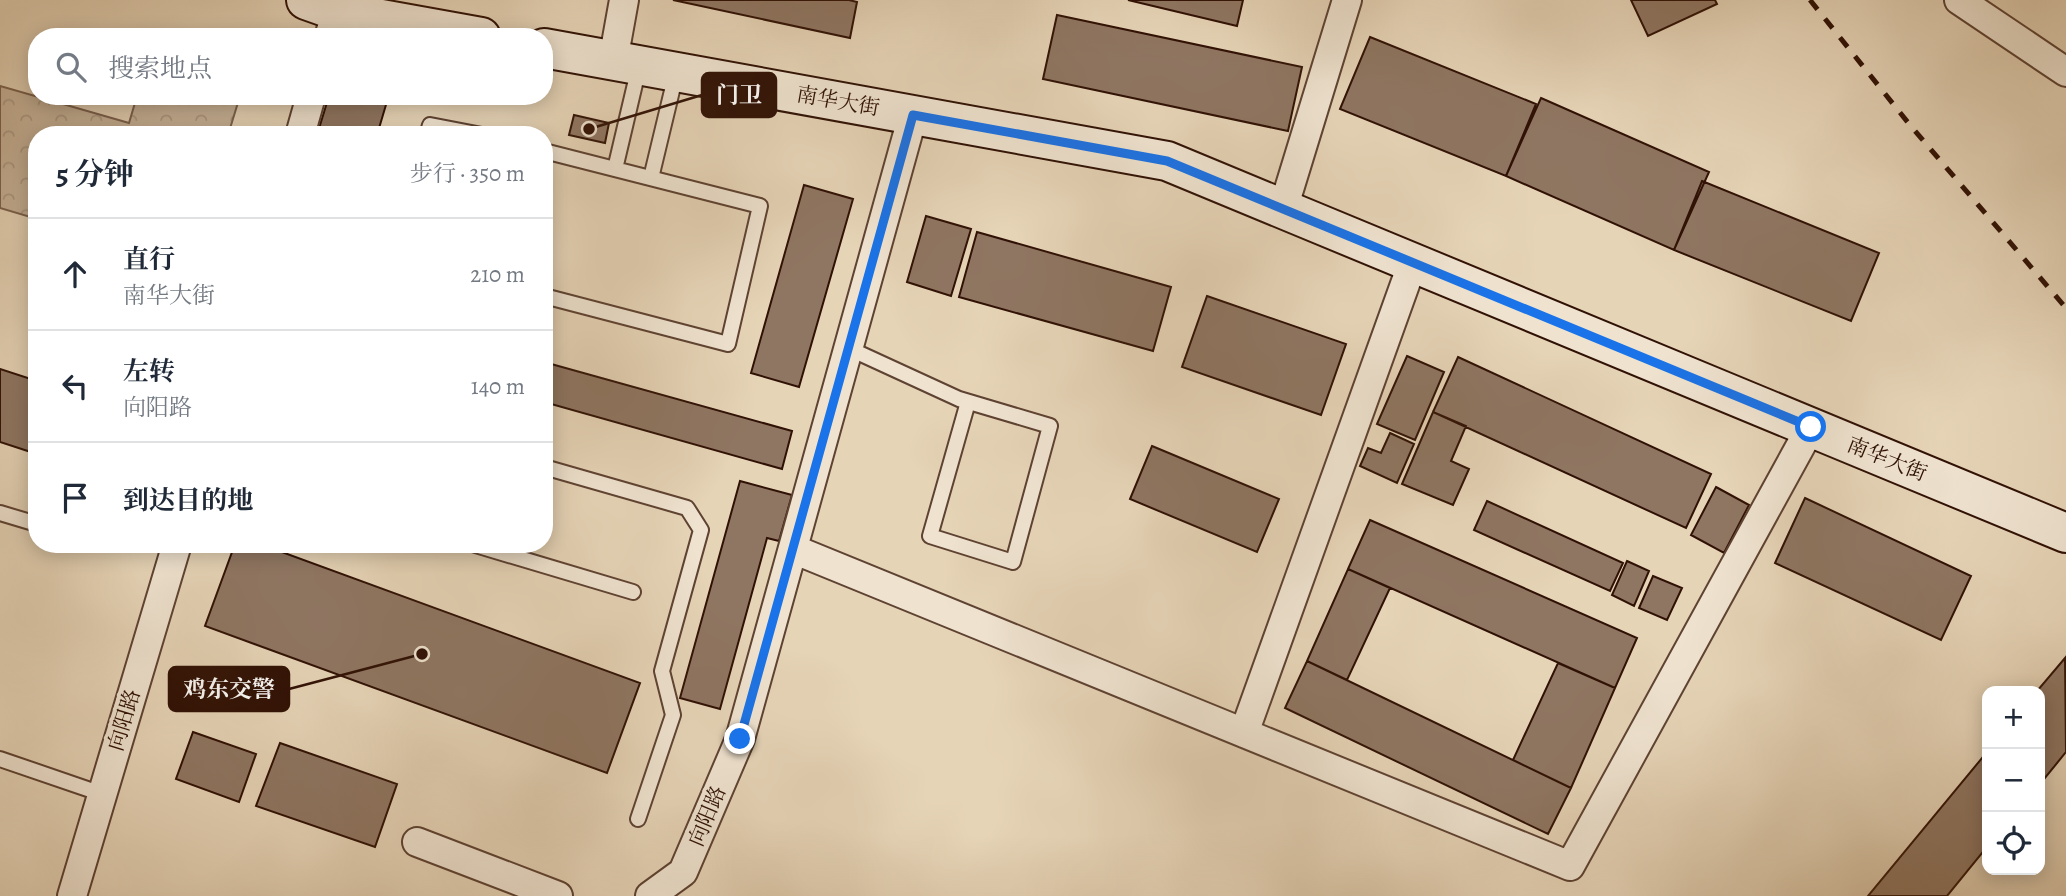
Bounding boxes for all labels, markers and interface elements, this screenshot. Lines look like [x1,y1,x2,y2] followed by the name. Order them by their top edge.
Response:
[28,28,553,105] search box
[52,48,90,86] icon: search
[108,51,212,86] text: 搜索地点
[702,73,776,117] callout: 门卫
[716,80,762,111] text: 门卫
[794,80,882,122] street label: 南华大街
[56,154,134,194] text: 5 分钟
[410,158,525,189] text: 步行 · 350 m
[123,242,175,277] text: 直行
[56,255,94,293] icon: ahead
[470,259,525,290] text: 210 m
[123,280,215,311] text: 南华大街
[123,354,175,389] text: 左转
[56,367,94,405] icon: left
[471,371,525,402] text: 140 m
[123,392,192,423] text: 向阳路
[1795,411,1826,442] route start
[1843,430,1931,488] street label: 南华大街
[56,479,94,517] icon: arrive
[123,483,253,518] text: 到达目的地
[169,667,289,711] callout: 鸡东交警
[183,674,275,705] text: 鸡东交警
[101,686,147,754] street label: 向阳路
[1982,686,2045,875] map controls
[1982,686,2045,749] button: +
[724,723,755,754] route end
[1982,749,2045,812] button: −
[682,782,732,850] street label: 向阳路
[1982,812,2045,875] button: locate

